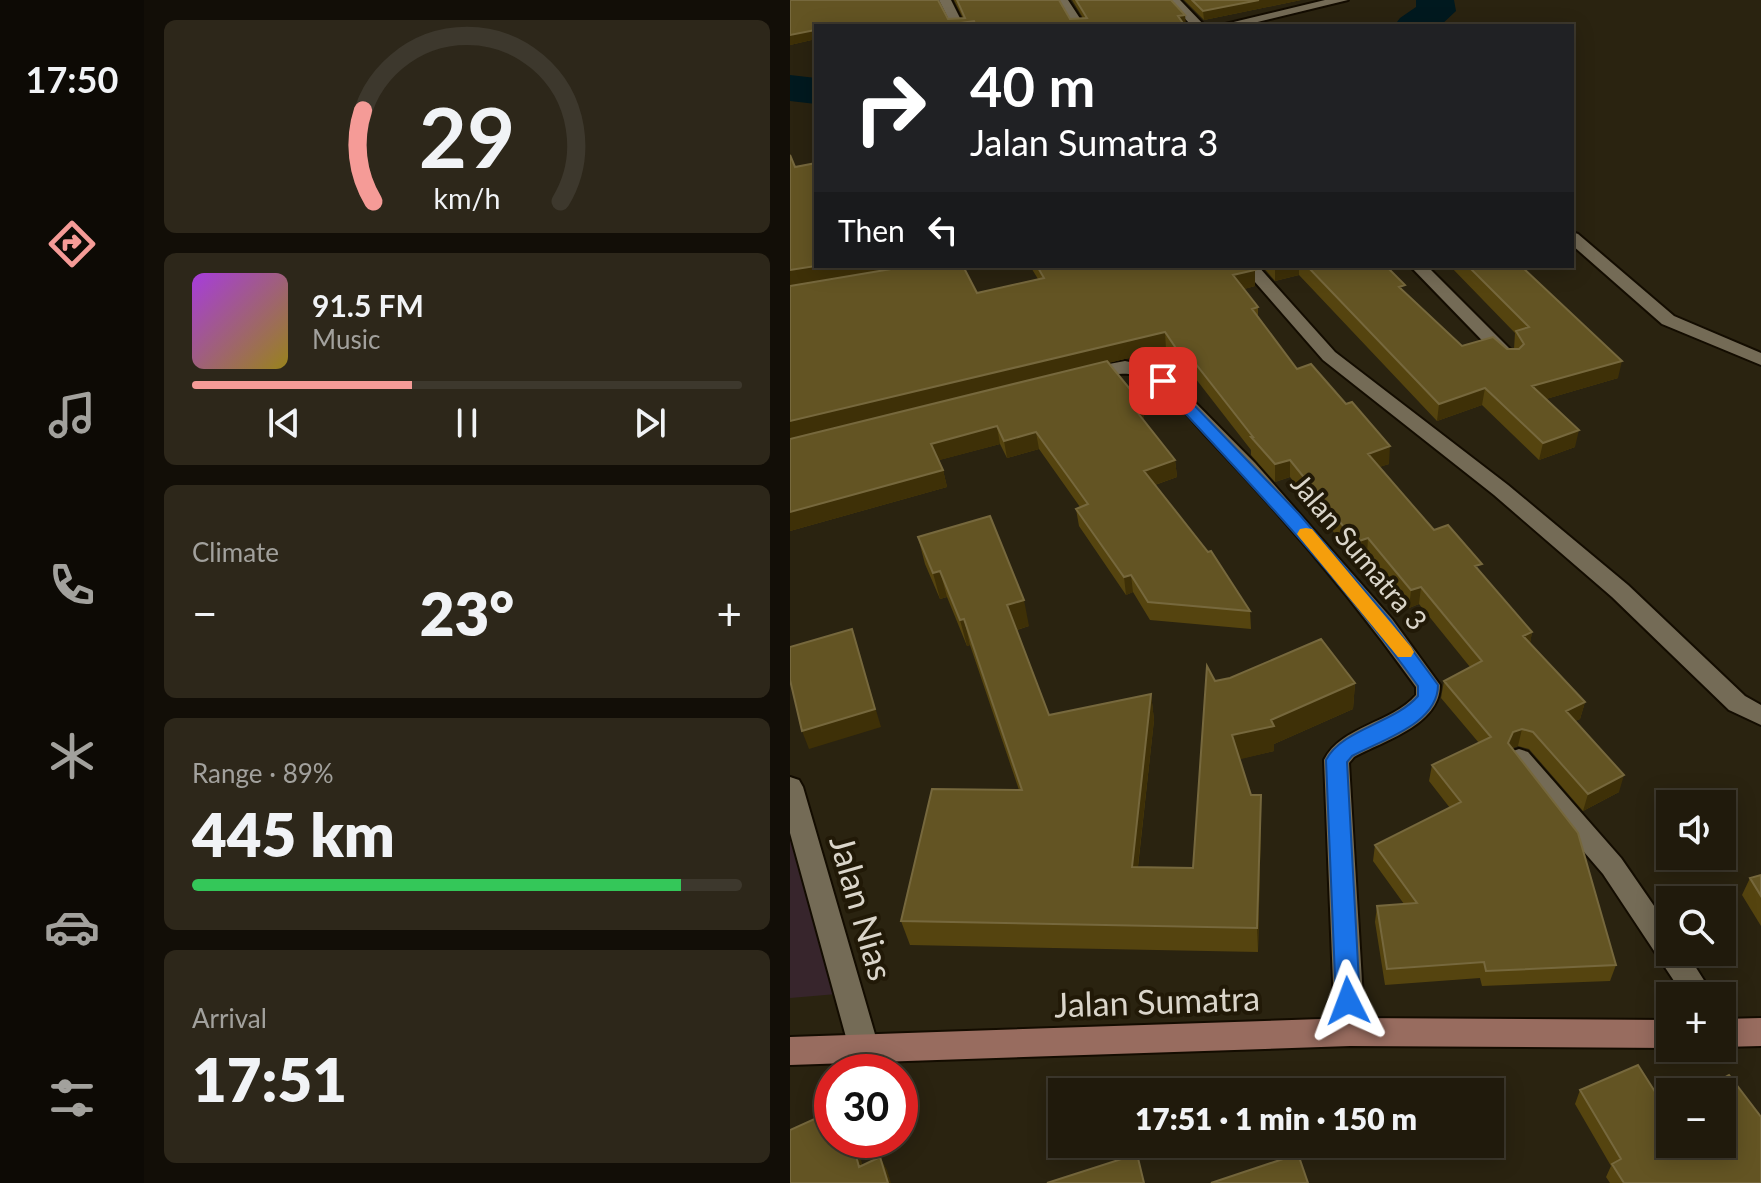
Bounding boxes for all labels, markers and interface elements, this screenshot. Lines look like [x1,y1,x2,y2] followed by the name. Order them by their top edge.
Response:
[970,52,1095,119] text: 40 m
[838,56,942,160] icon: right
[26,57,118,101] text: 17:50
[419,86,515,186] text: 29
[970,120,1218,164] text: Jalan Sumatra 3
[434,181,500,215] text: km/h
[921,208,965,252] icon: left
[838,212,905,248] text: Then
[44,216,100,272] icon: directions
[312,287,424,323] text: 91.5 FM
[312,323,380,355] text: Music
[1129,347,1197,415] pin
[1141,359,1185,403] icon: arrive
[44,387,100,443] icon: music
[262,401,306,445] icon: previous
[445,401,489,445] icon: pause
[628,401,672,445] icon: next
[1285,466,1435,636] street label: Jalan Sumatra 3
[192,536,279,568] text: Climate
[44,557,100,613] icon: phone
[420,577,514,649] text: 23°
[192,587,218,639] text: −
[716,587,742,639] text: +
[44,728,100,784] icon: climate
[192,757,334,789] text: Range · 89%
[1656,790,1736,1158] map controls
[1656,790,1736,870] button: sound
[192,798,395,870] text: 445 km
[822,830,903,985] street label: Jalan Nias
[1656,886,1736,966] button: search
[44,899,100,955] icon: car
[1306,959,1390,1043] position arrow
[1053,976,1261,1025] street label: Jalan Sumatra
[1656,982,1736,1062] button: +
[192,1002,267,1034] text: Arrival
[192,1043,347,1115] text: 17:51
[814,1054,918,1158] speed limit sign: 30
[44,1070,100,1126] icon: filters
[1656,1078,1736,1158] button: −
[1135,1100,1417,1136] text: 17:51 · 1 min · 150 m

